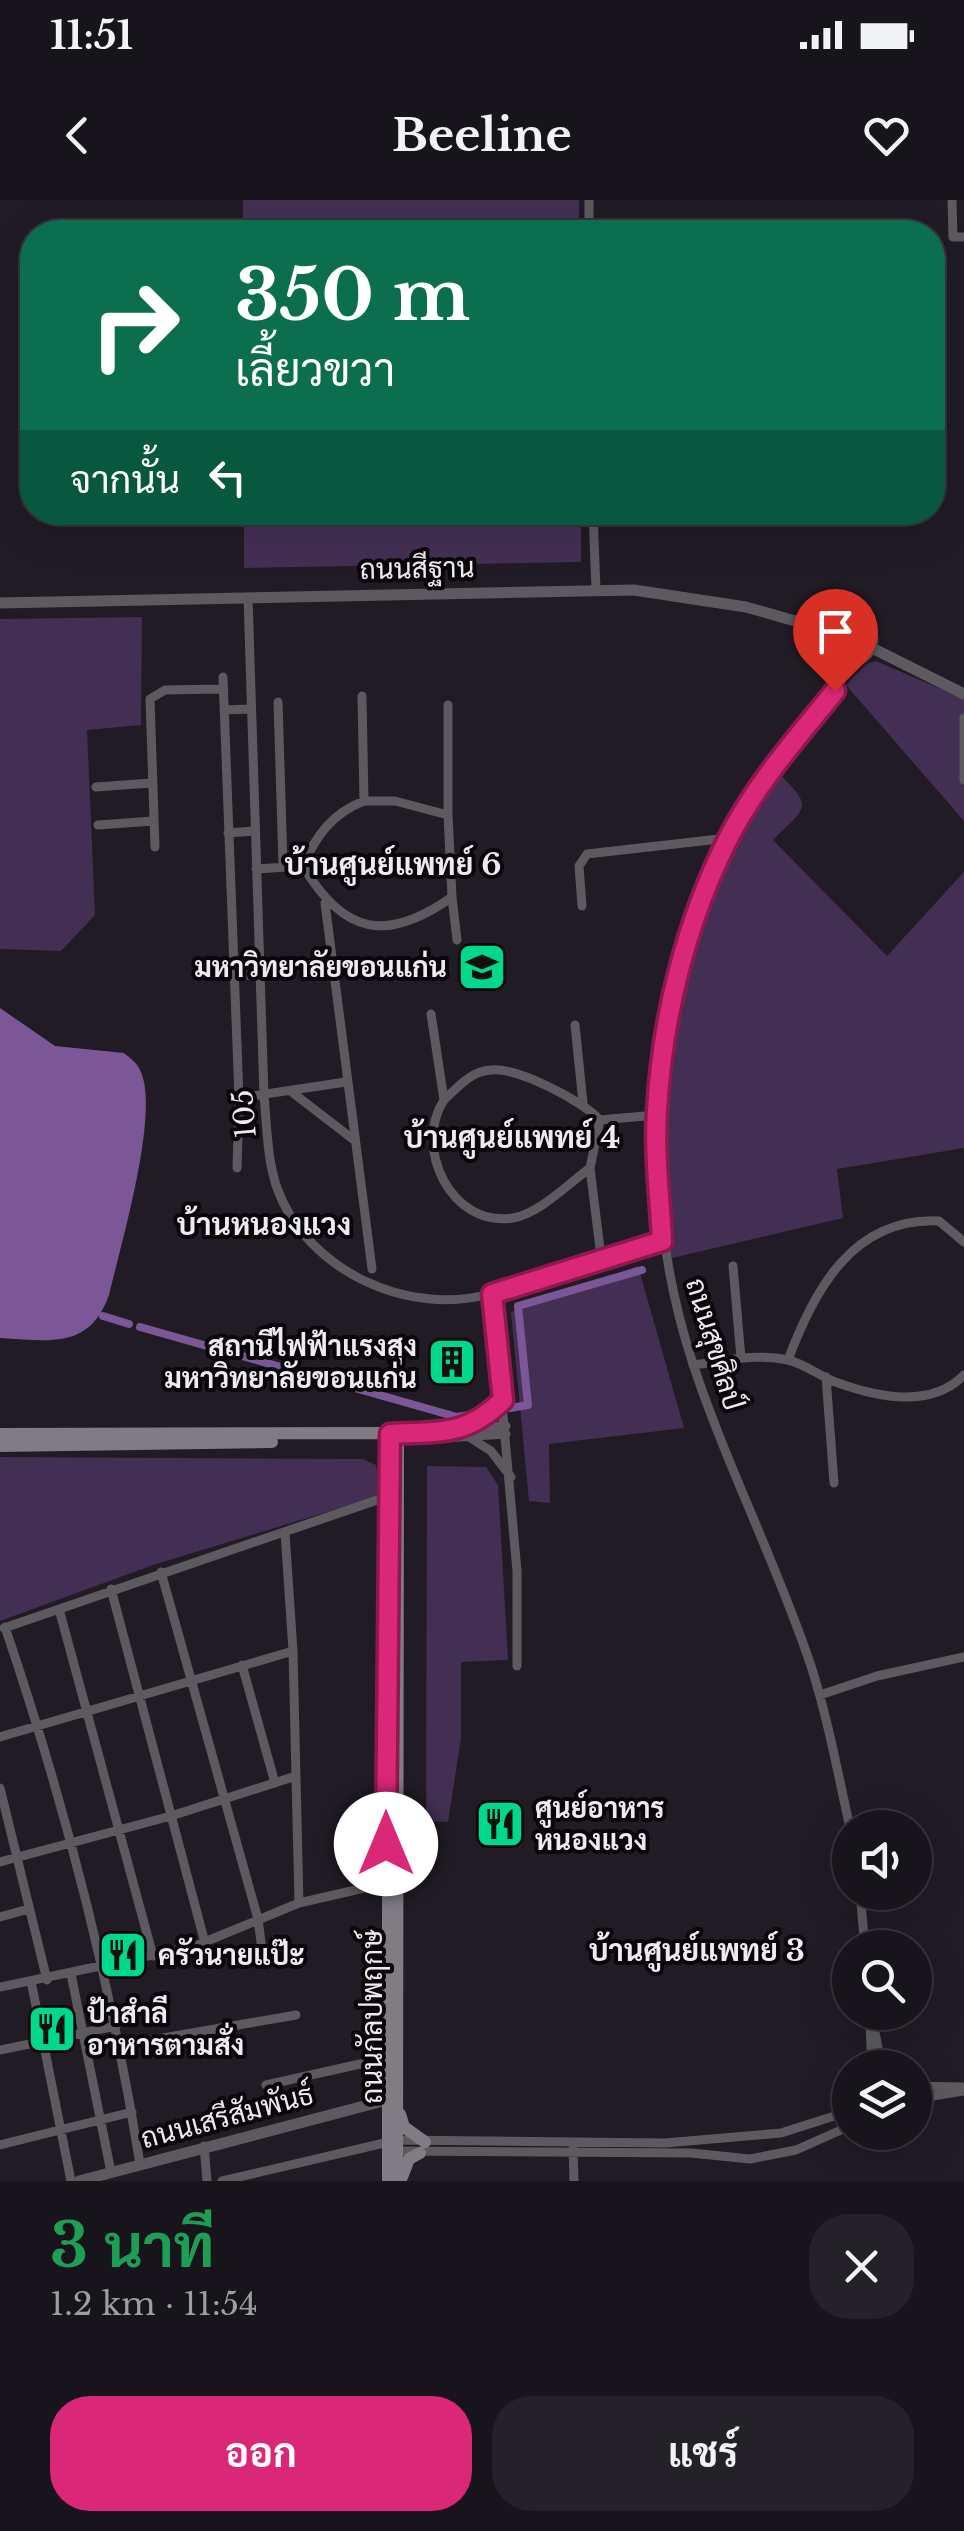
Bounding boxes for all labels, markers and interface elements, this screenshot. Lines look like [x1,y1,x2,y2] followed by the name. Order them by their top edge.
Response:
[50,12,133,59] text: 11:51
[392,107,572,163] text: Beeline
[50,108,105,163] icon: back
[859,108,914,163] icon: heart
[235,252,470,339] text: 350 m
[70,260,200,390] icon: right
[235,342,395,398] text: เลี้ยวขวา
[200,450,255,505] icon: left
[70,456,180,503] text: จากนั้น
[359,549,475,588] street label: ถนนสีฐาน
[793,589,878,692] pin
[808,604,863,659] icon: arrive
[285,845,501,886] district label: บ้านศูนย์แพทย์ 6
[456,941,508,993] school or university icon: มหาวิทยาลัยขอนแก่น
[194,949,447,985] place label: มหาวิทยาลัยขอนแก่น
[225,1088,264,1140] street label: 105
[404,1118,620,1159] district label: บ้านศูนย์แพทย์ 4
[177,1205,351,1243] district label: บ้านหนองแวง
[676,1274,751,1415] street label: ถนนสุขศิลป์
[164,1327,417,1396] place label: สถานีไฟฟ้าแรงสูง มหาวิทยาลัยขอนแก่น
[426,1336,478,1388] building icon: สถานีไฟฟ้าแรงสูง มหาวิทยาลัยขอนแก่น
[535,1789,665,1858] place label: ศูนย์อาหาร หนองแวง
[334,1792,438,1896] position arrow
[474,1798,526,1850] restaurant icon: ศูนย์อาหาร หนองแวง
[832,1810,932,2150] map controls
[832,1810,932,1910] button: sound
[97,1929,149,1981] restaurant icon: ครัวนายแป๊ะ
[353,1929,390,2104] street label: ถนนกัลปพฤกษ์
[832,1930,932,2030] button: search
[589,1931,805,1972] district label: บ้านศูนย์แพทย์ 3
[158,1937,305,1973] place label: ครัวนายแป๊ะ
[87,1995,244,2063] place label: ป้าสำลี อาหารตามสั่ง
[26,2003,78,2055] restaurant icon: ป้าสำลี อาหารตามสั่ง
[832,2050,932,2150] button: layers
[137,2075,317,2156] street label: ถนนเสรีสัมพันธ์
[50,2209,214,2283] text: 3 นาที
[809,2214,914,2319] button: close
[50,2284,258,2324] text: 1.2 km · 11:54
[50,2396,472,2511] button: ออก
[492,2396,914,2511] button: แชร์

